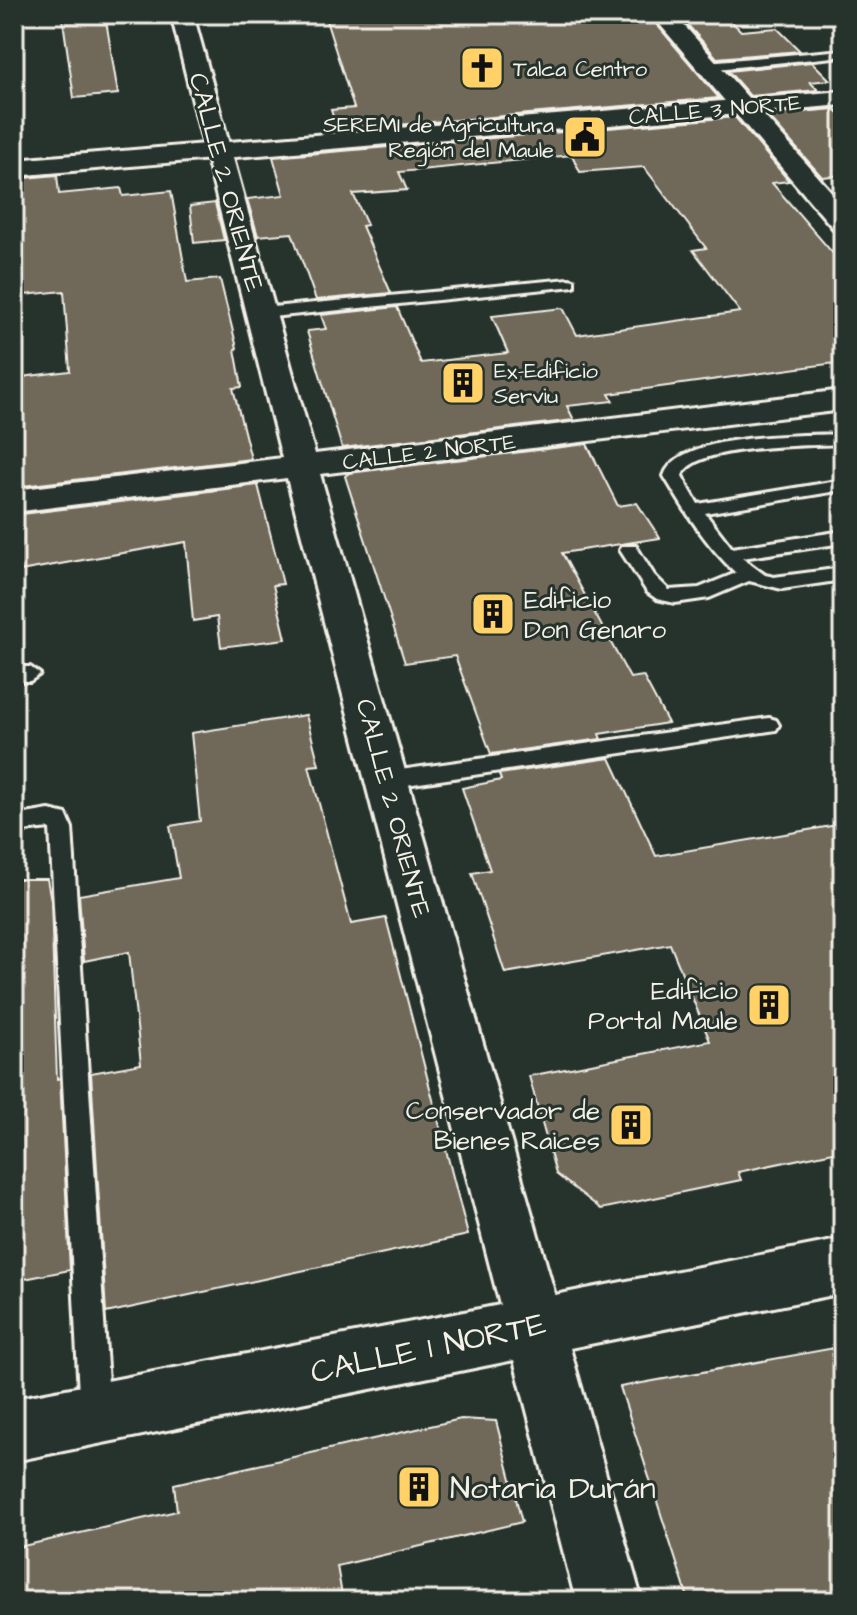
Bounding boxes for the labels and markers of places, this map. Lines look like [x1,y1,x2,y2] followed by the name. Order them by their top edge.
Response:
[458,44,506,92] church icon: Talca Centro
[513,54,648,85] place label: Talca Centro
[323,110,554,167] place label: SEREMI de Agricultura Región del Maule
[561,113,609,161] public building icon: SEREMI de Agricultura Región del Maule
[494,356,598,412] place label: Ex-Edificio Serviu
[439,359,487,407] building icon: Ex-Edificio Serviu
[524,582,667,648] place label: Edificio Don Genaro
[469,590,517,638] building icon: Edificio Don Genaro
[588,973,738,1039] place label: Edificio Portal Maule
[745,981,793,1029] building icon: Edificio Portal Maule
[406,1093,600,1159] place label: Conservador de Bienes Raices
[607,1101,655,1149] building icon: Conservador de Bienes Raices
[395,1463,443,1511] building icon: Notaria Durán
[450,1466,656,1511] place label: Notaria Durán

